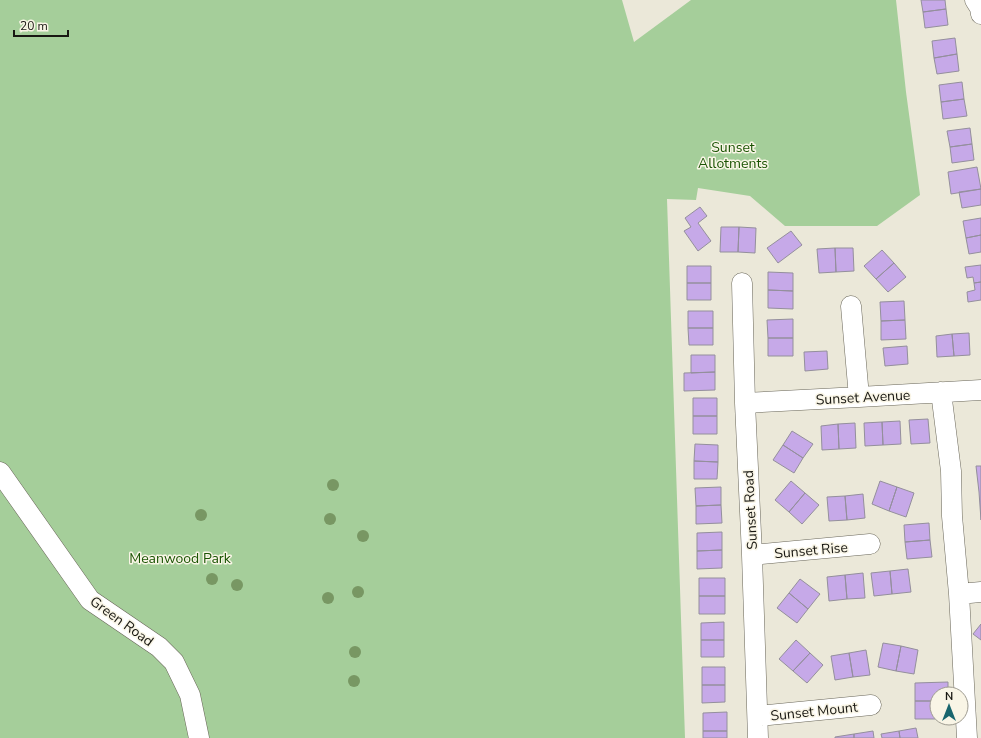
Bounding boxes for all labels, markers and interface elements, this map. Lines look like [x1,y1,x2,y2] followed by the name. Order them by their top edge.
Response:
[14,12,68,38] scale bar
[20,18,48,34] text: 20 m
[698,138,768,173] park label: Sunset Allotments
[815,386,911,409] street label: Sunset Avenue
[739,470,762,550] street label: Sunset Road
[773,538,849,563] street label: Sunset Rise
[129,549,232,568] park label: Meanwood Park
[86,592,157,651] street label: Green Road
[929,686,969,726] north arrow
[945,689,953,704] text: N
[770,697,859,726] street label: Sunset Mount

